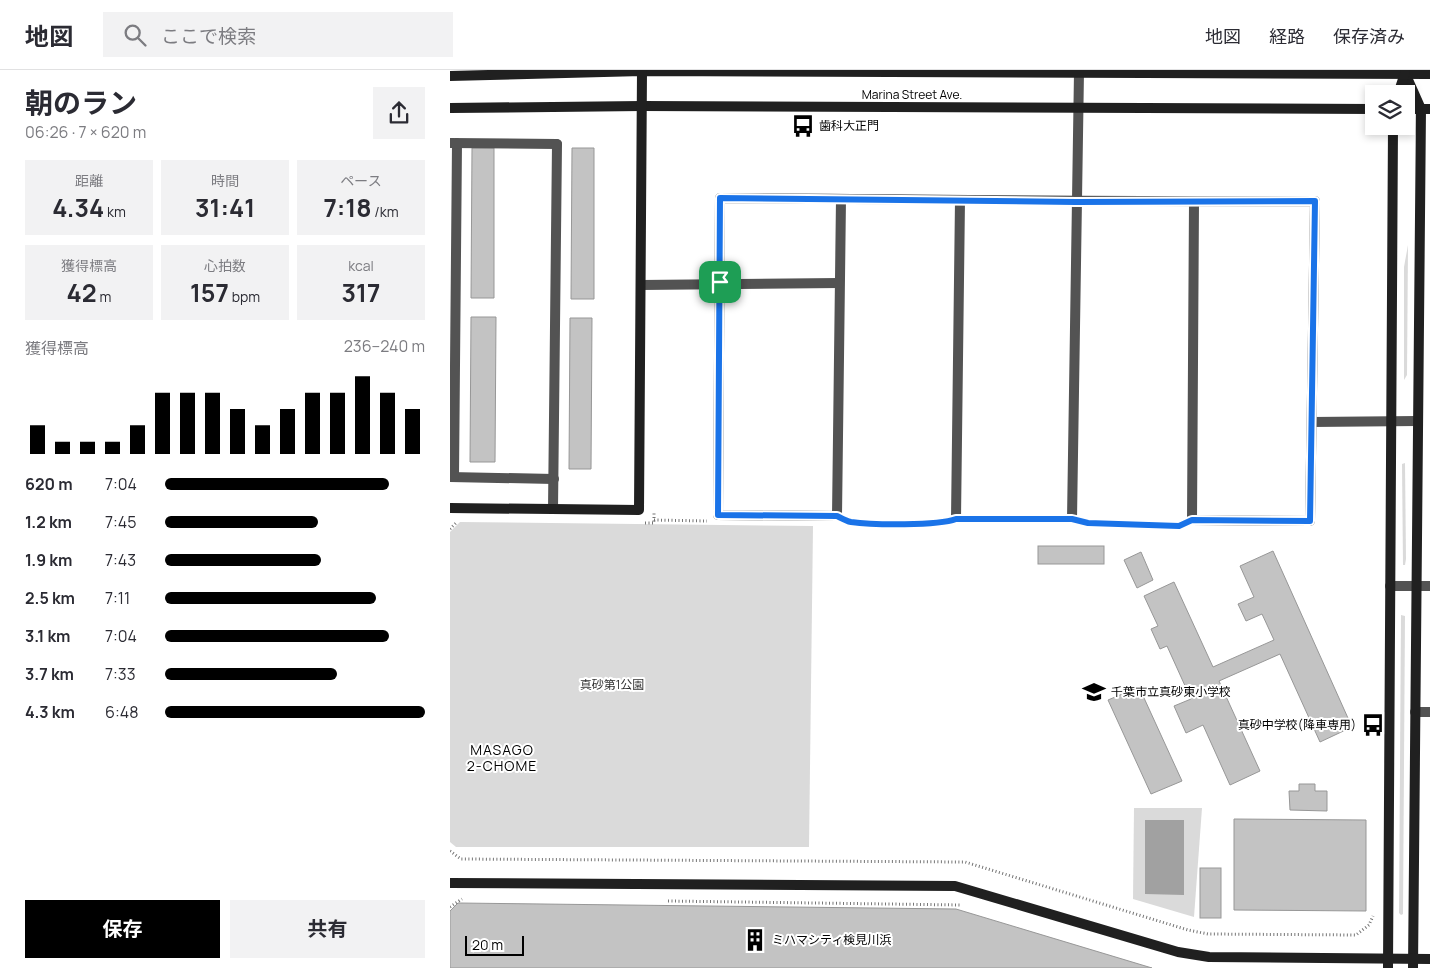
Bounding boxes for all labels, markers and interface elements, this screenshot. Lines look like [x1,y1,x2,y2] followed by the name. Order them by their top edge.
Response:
[103,12,453,57] search box
[25,19,73,52] text: 地図
[121,21,149,49] icon: search
[161,23,256,49] text: ここで検索
[1205,24,1241,48] text: 地図
[1269,24,1305,48] text: 経路
[1333,24,1405,48] text: 保存済み
[25,83,137,121] text: 朝のラン
[1365,85,1415,135] map controls
[1365,85,1415,135] button: layers
[862,86,962,103] street label: Marina Street Ave.
[373,87,425,139] button: share
[790,113,816,139] bus stop icon: 歯科大正門
[819,117,879,134] place label: 歯科大正門
[25,121,146,143] text: 06:26 · 7 × 620 m
[75,171,103,190] text: 距離
[211,171,239,190] text: 時間
[340,171,382,190] text: ペース
[52,190,104,225] text: 4.34
[195,190,255,225] text: 31:41
[323,190,372,225] text: 7:18
[104,202,126,221] text: km
[372,202,399,221] text: /km
[61,256,117,275] text: 獲得標高
[204,256,246,275] text: 心拍数
[348,256,374,275] text: kcal
[699,261,741,303] pin
[706,268,734,296] icon: arrive
[67,275,97,310] text: 42
[190,275,229,310] text: 157
[342,275,380,310] text: 317
[97,287,111,306] text: m
[229,287,260,306] text: bpm
[344,335,425,357] text: 236–240 m
[25,337,89,359] text: 獲得標高
[25,473,73,495] text: 620 m
[105,473,137,495] text: 7:04
[25,511,72,533] text: 1.2 km
[105,511,137,533] text: 7:45
[25,549,72,571] text: 1.9 km
[105,549,136,571] text: 7:43
[25,587,75,609] text: 2.5 km
[105,587,130,609] text: 7:11
[25,625,70,647] text: 3.1 km
[105,625,137,647] text: 7:04
[25,663,74,685] text: 3.7 km
[105,663,136,685] text: 7:33
[580,676,644,693] park label: 真砂第1公園
[1081,679,1107,705] school or university icon: 千葉市立真砂東小学校
[1111,683,1231,700] place label: 千葉市立真砂東小学校
[25,701,75,723] text: 4.3 km
[105,701,138,723] text: 6:48
[1360,712,1386,738] bus stop icon: 真砂中学校(降車専用)
[1238,716,1356,733] place label: 真砂中学校(降車専用)
[467,740,537,775] district label: MASAGO 2-CHOME
[25,900,220,958] button: 保存
[230,900,425,958] button: 共有
[742,927,768,953] building icon: ミハマシティ検見川浜
[772,931,891,948] place label: ミハマシティ検見川浜
[465,933,524,956] scale bar
[472,935,503,954] text: 20 m

